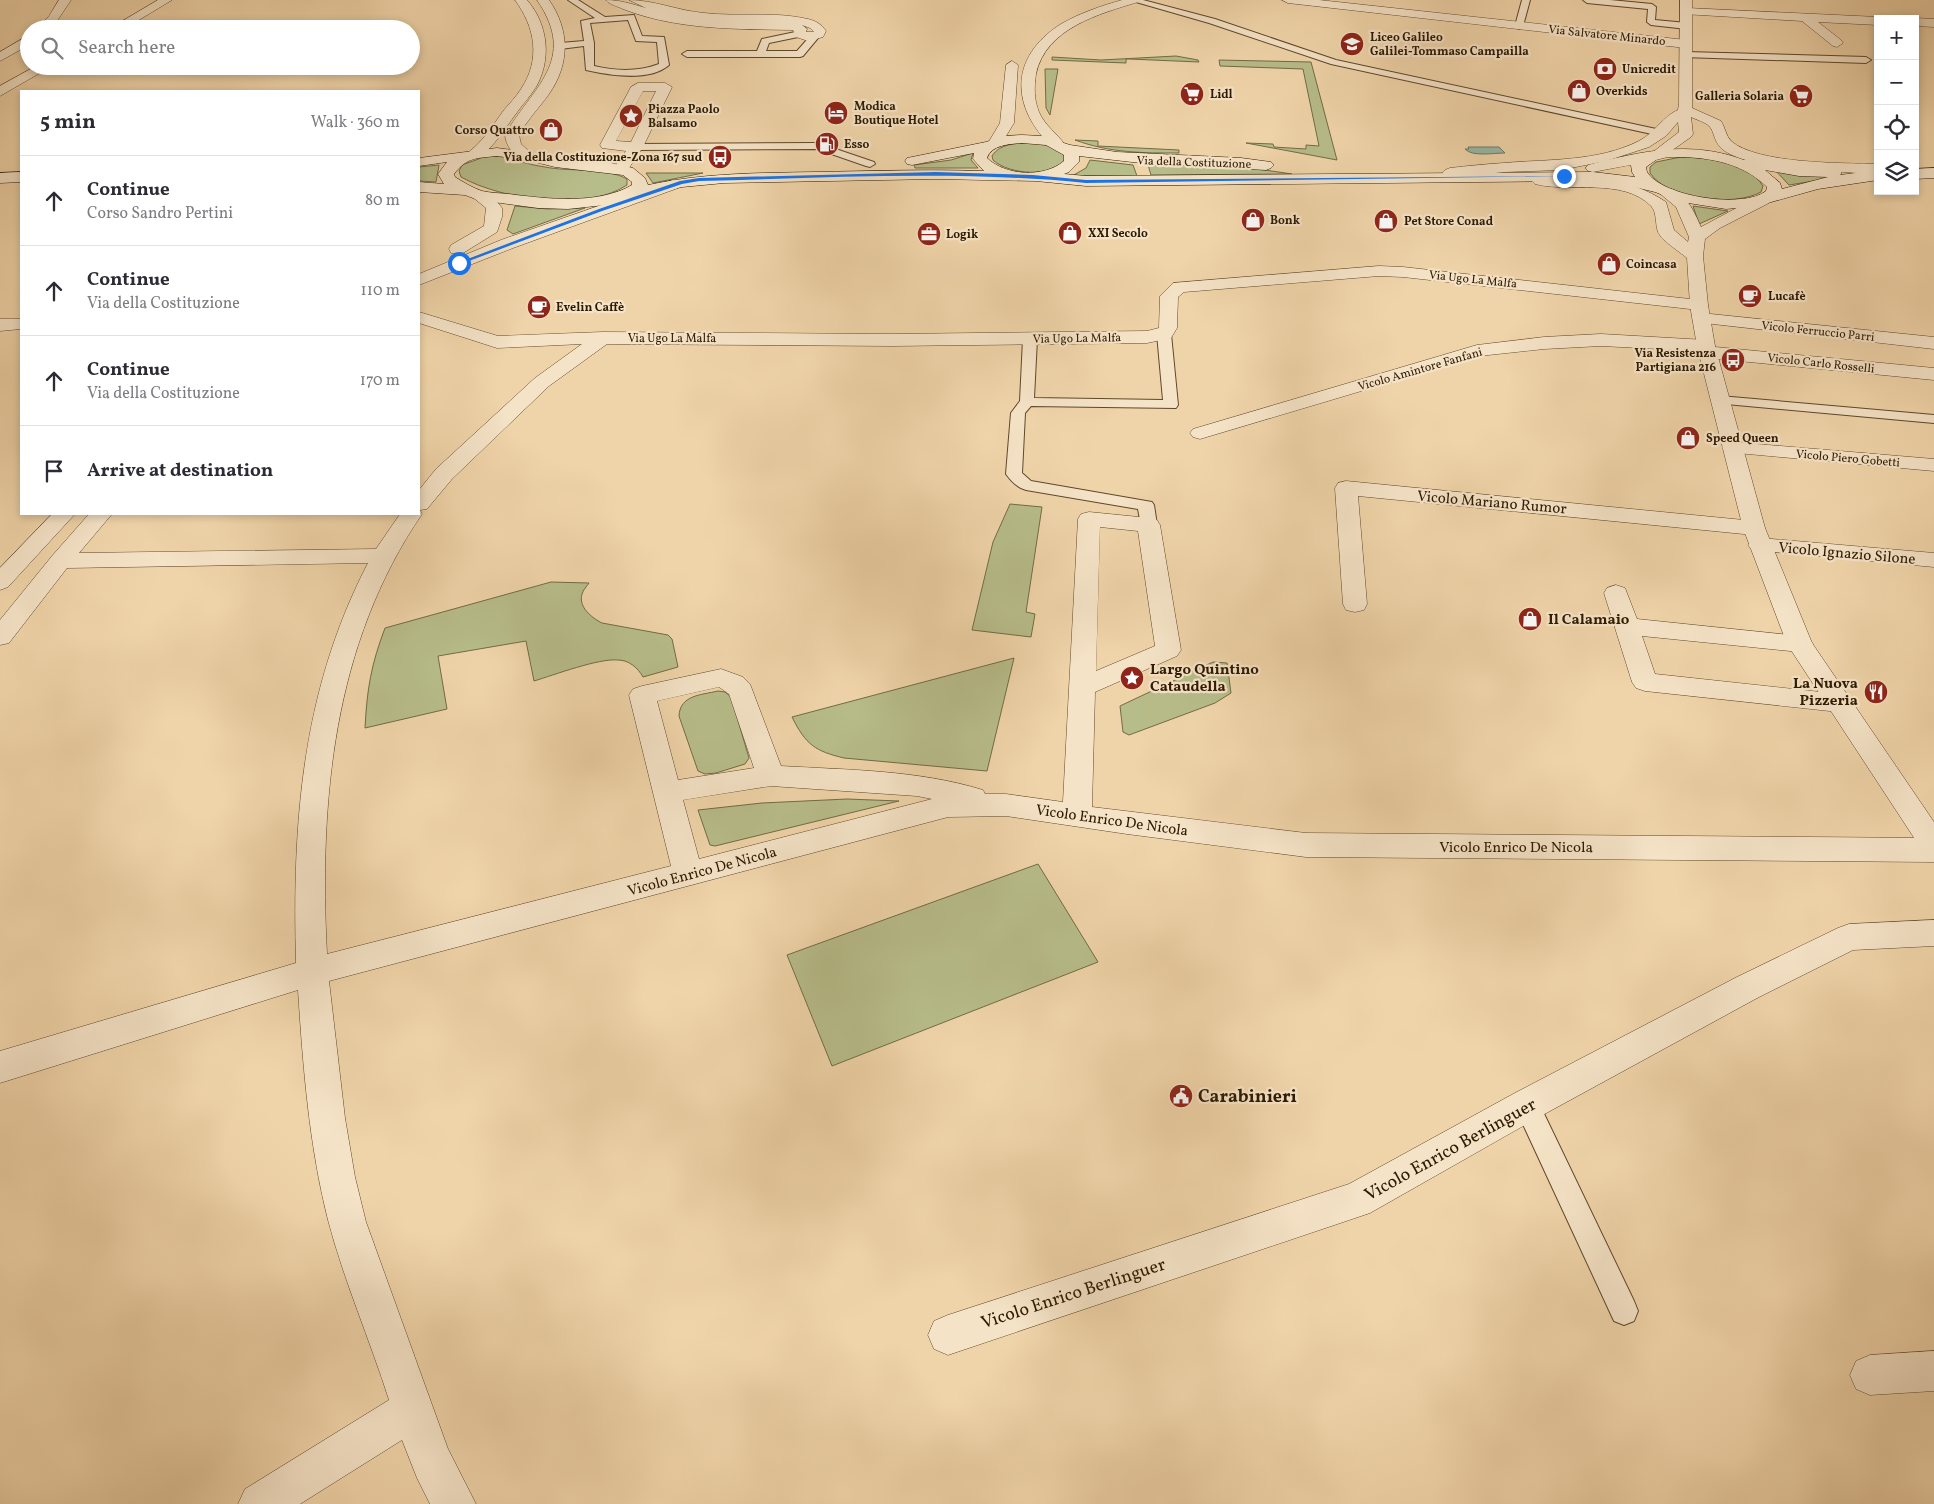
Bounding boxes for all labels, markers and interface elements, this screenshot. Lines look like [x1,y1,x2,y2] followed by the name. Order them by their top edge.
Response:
[1874,15,1919,195] map controls
[1874,15,1919,60] button: +
[20,20,420,75] search box
[1548,22,1666,50] street label: Via Salvatore Minardo
[1370,30,1529,60] place label: Liceo Galileo Galilei-Tommaso Campailla
[1339,31,1365,57] school or university icon: Liceo Galileo Galilei-Tommaso Campailla
[38,34,66,62] icon: search
[78,35,175,61] text: Search here
[1592,56,1618,82] bank icon: Unicredit
[1874,60,1919,105] button: −
[1622,62,1676,78] place label: Unicredit
[1566,78,1592,104] shop icon: Overkids
[1179,81,1205,107] supermarket icon: Lidl
[1788,83,1814,109] supermarket icon: Galleria Solaria
[1596,84,1648,100] place label: Overkids
[1210,87,1233,103] place label: Lidl
[1695,89,1784,105] place label: Galleria Solaria
[854,99,939,129] place label: Modica Boutique Hotel
[823,100,849,126] hotel icon: Modica Boutique Hotel
[648,102,720,132] place label: Piazza Paolo Balsamo
[618,103,644,129] place icon: Piazza Paolo Balsamo
[1874,105,1919,150] button: locate
[40,108,96,137] text: 5 min
[311,112,400,134] text: Walk · 360 m
[538,117,564,143] shop icon: Corso Quattro
[455,123,534,139] place label: Corso Quattro
[814,131,840,157] fuel station icon: Esso
[844,137,870,153] place label: Esso
[707,144,733,170] bus stop icon: Via della Costituzione-Zona 167 sud
[504,150,703,166] place label: Via della Costituzione-Zona 167 sud
[1874,150,1919,195] button: layers
[1136,153,1252,173] street label: Via della Costituzione
[1553,165,1576,188] route end
[87,177,170,203] text: Continue
[40,187,68,215] icon: ahead
[365,190,400,212] text: 80 m
[87,203,233,225] text: Corso Sandro Pertini
[1240,207,1266,233] shop icon: Bonk
[1373,208,1399,234] shop icon: Pet Store Conad
[1270,213,1301,229] place label: Bonk
[1404,214,1494,230] place label: Pet Store Conad
[1057,220,1083,246] shop icon: XXI Secolo
[916,221,942,247] office icon: Logik
[1088,226,1148,242] place label: XXI Secolo
[946,227,979,243] place label: Logik
[1596,251,1622,277] shop icon: Coincasa
[448,252,471,275] route start
[1626,257,1677,273] place label: Coincasa
[87,267,170,293] text: Continue
[1428,267,1518,293] street label: Via Ugo La Malfa
[40,277,68,305] icon: ahead
[361,280,400,302] text: 110 m
[1737,283,1763,309] cafe icon: Lucafè
[1768,289,1806,305] place label: Lucafè
[87,293,240,315] text: Via della Costituzione
[526,294,552,320] cafe icon: Evelin Caffè
[556,300,624,316] place label: Evelin Caffè
[1761,318,1876,346] street label: Vicolo Ferruccio Parri
[1033,330,1121,348] street label: Via Ugo La Malfa
[628,331,716,347] street label: Via Ugo La Malfa
[1356,344,1485,395] street label: Vicolo Amintore Fanfani
[1634,346,1716,376] place label: Via Resistenza Partigiana 216
[1720,347,1746,373] bus stop icon: Via Resistenza Partigiana 216
[1767,350,1876,378] street label: Vicolo Carlo Rosselli
[87,357,170,383] text: Continue
[40,367,68,395] icon: ahead
[360,370,400,392] text: 170 m
[87,383,240,405] text: Via della Costituzione
[1675,425,1701,451] shop icon: Speed Queen
[1706,431,1779,447] place label: Speed Queen
[1795,446,1901,472] street label: Vicolo Piero Gobetti
[40,457,68,485] icon: arrive
[87,458,273,484] text: Arrive at destination
[1416,486,1567,520] street label: Vicolo Mariano Rumor
[1777,538,1916,571] street label: Vicolo Ignazio Silone
[1517,606,1543,632] shop icon: Il Calamaio
[1548,610,1630,631] place label: Il Calamaio
[1150,660,1259,698] place label: Largo Quintino Cataudella
[1119,665,1145,691] place icon: Largo Quintino Cataudella
[1793,674,1858,712] place label: La Nuova Pizzeria
[1863,679,1889,705] restaurant icon: La Nuova Pizzeria
[1034,800,1189,843] street label: Vicolo Enrico De Nicola
[1439,838,1593,859] street label: Vicolo Enrico De Nicola
[625,842,779,902] street label: Vicolo Enrico De Nicola
[1168,1083,1194,1109] public building icon: Carabinieri
[1198,1085,1297,1110] place label: Carabinieri
[1360,1092,1542,1208] street label: Vicolo Enrico Berlinguer
[978,1253,1169,1336] street label: Vicolo Enrico Berlinguer

